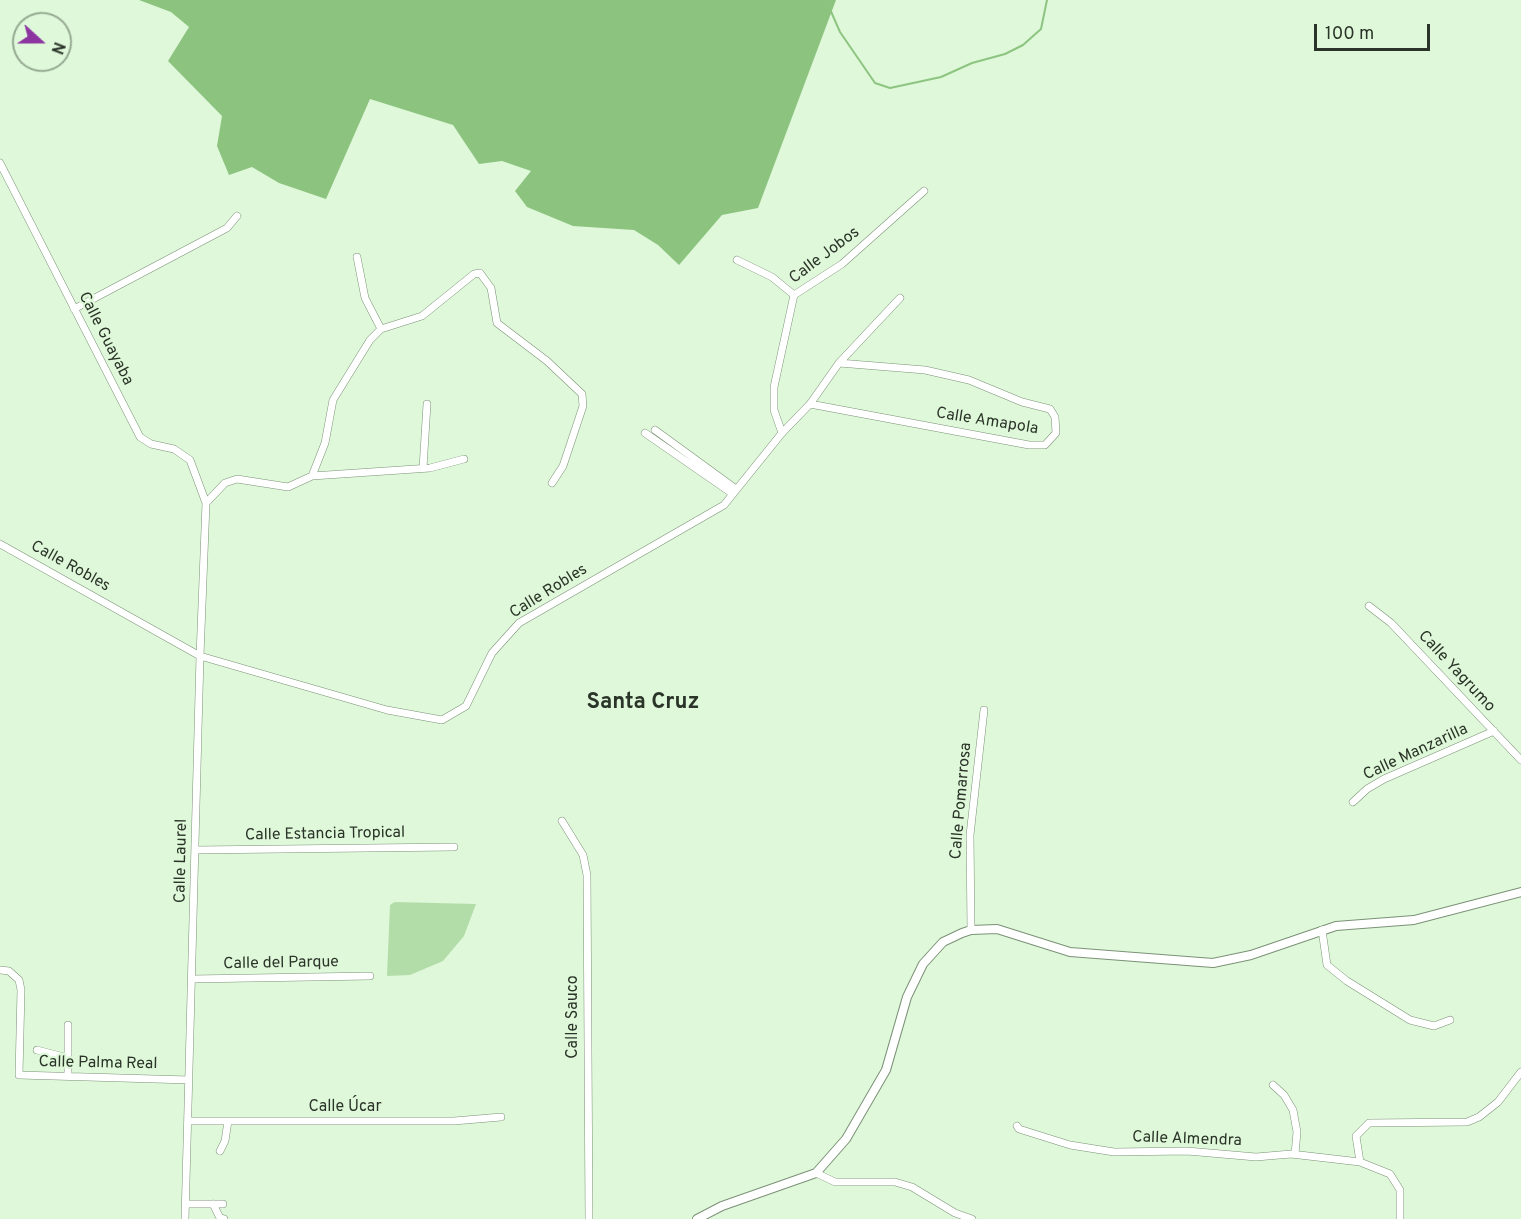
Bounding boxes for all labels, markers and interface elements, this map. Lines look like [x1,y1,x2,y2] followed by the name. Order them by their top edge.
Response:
[12,12,72,72] north arrow
[1317,12,1432,50] scale bar
[1325,23,1374,46] text: 100 m
[46,39,68,57] text: N
[786,223,864,289] street label: Calle Jobos
[73,289,137,389] street label: Calle Guayaba
[934,404,1040,440] street label: Calle Amapola
[27,537,113,597] street label: Calle Robles
[507,561,591,623] street label: Calle Robles
[1413,627,1499,717] street label: Calle Yagrumo
[586,691,700,717] district label: Santa Cruz
[1361,720,1471,786] street label: Calle Manzarilla
[947,742,977,860] street label: Calle Pomarrosa
[172,819,192,903] street label: Calle Laurel
[245,824,405,846] street label: Calle Estancia Tropical
[223,953,339,975] street label: Calle del Parque
[564,975,584,1059] street label: Calle Sauco
[38,1053,158,1075] street label: Calle Palma Real
[308,1098,382,1118] street label: Calle Úcar
[1132,1128,1242,1152] street label: Calle Almendra

